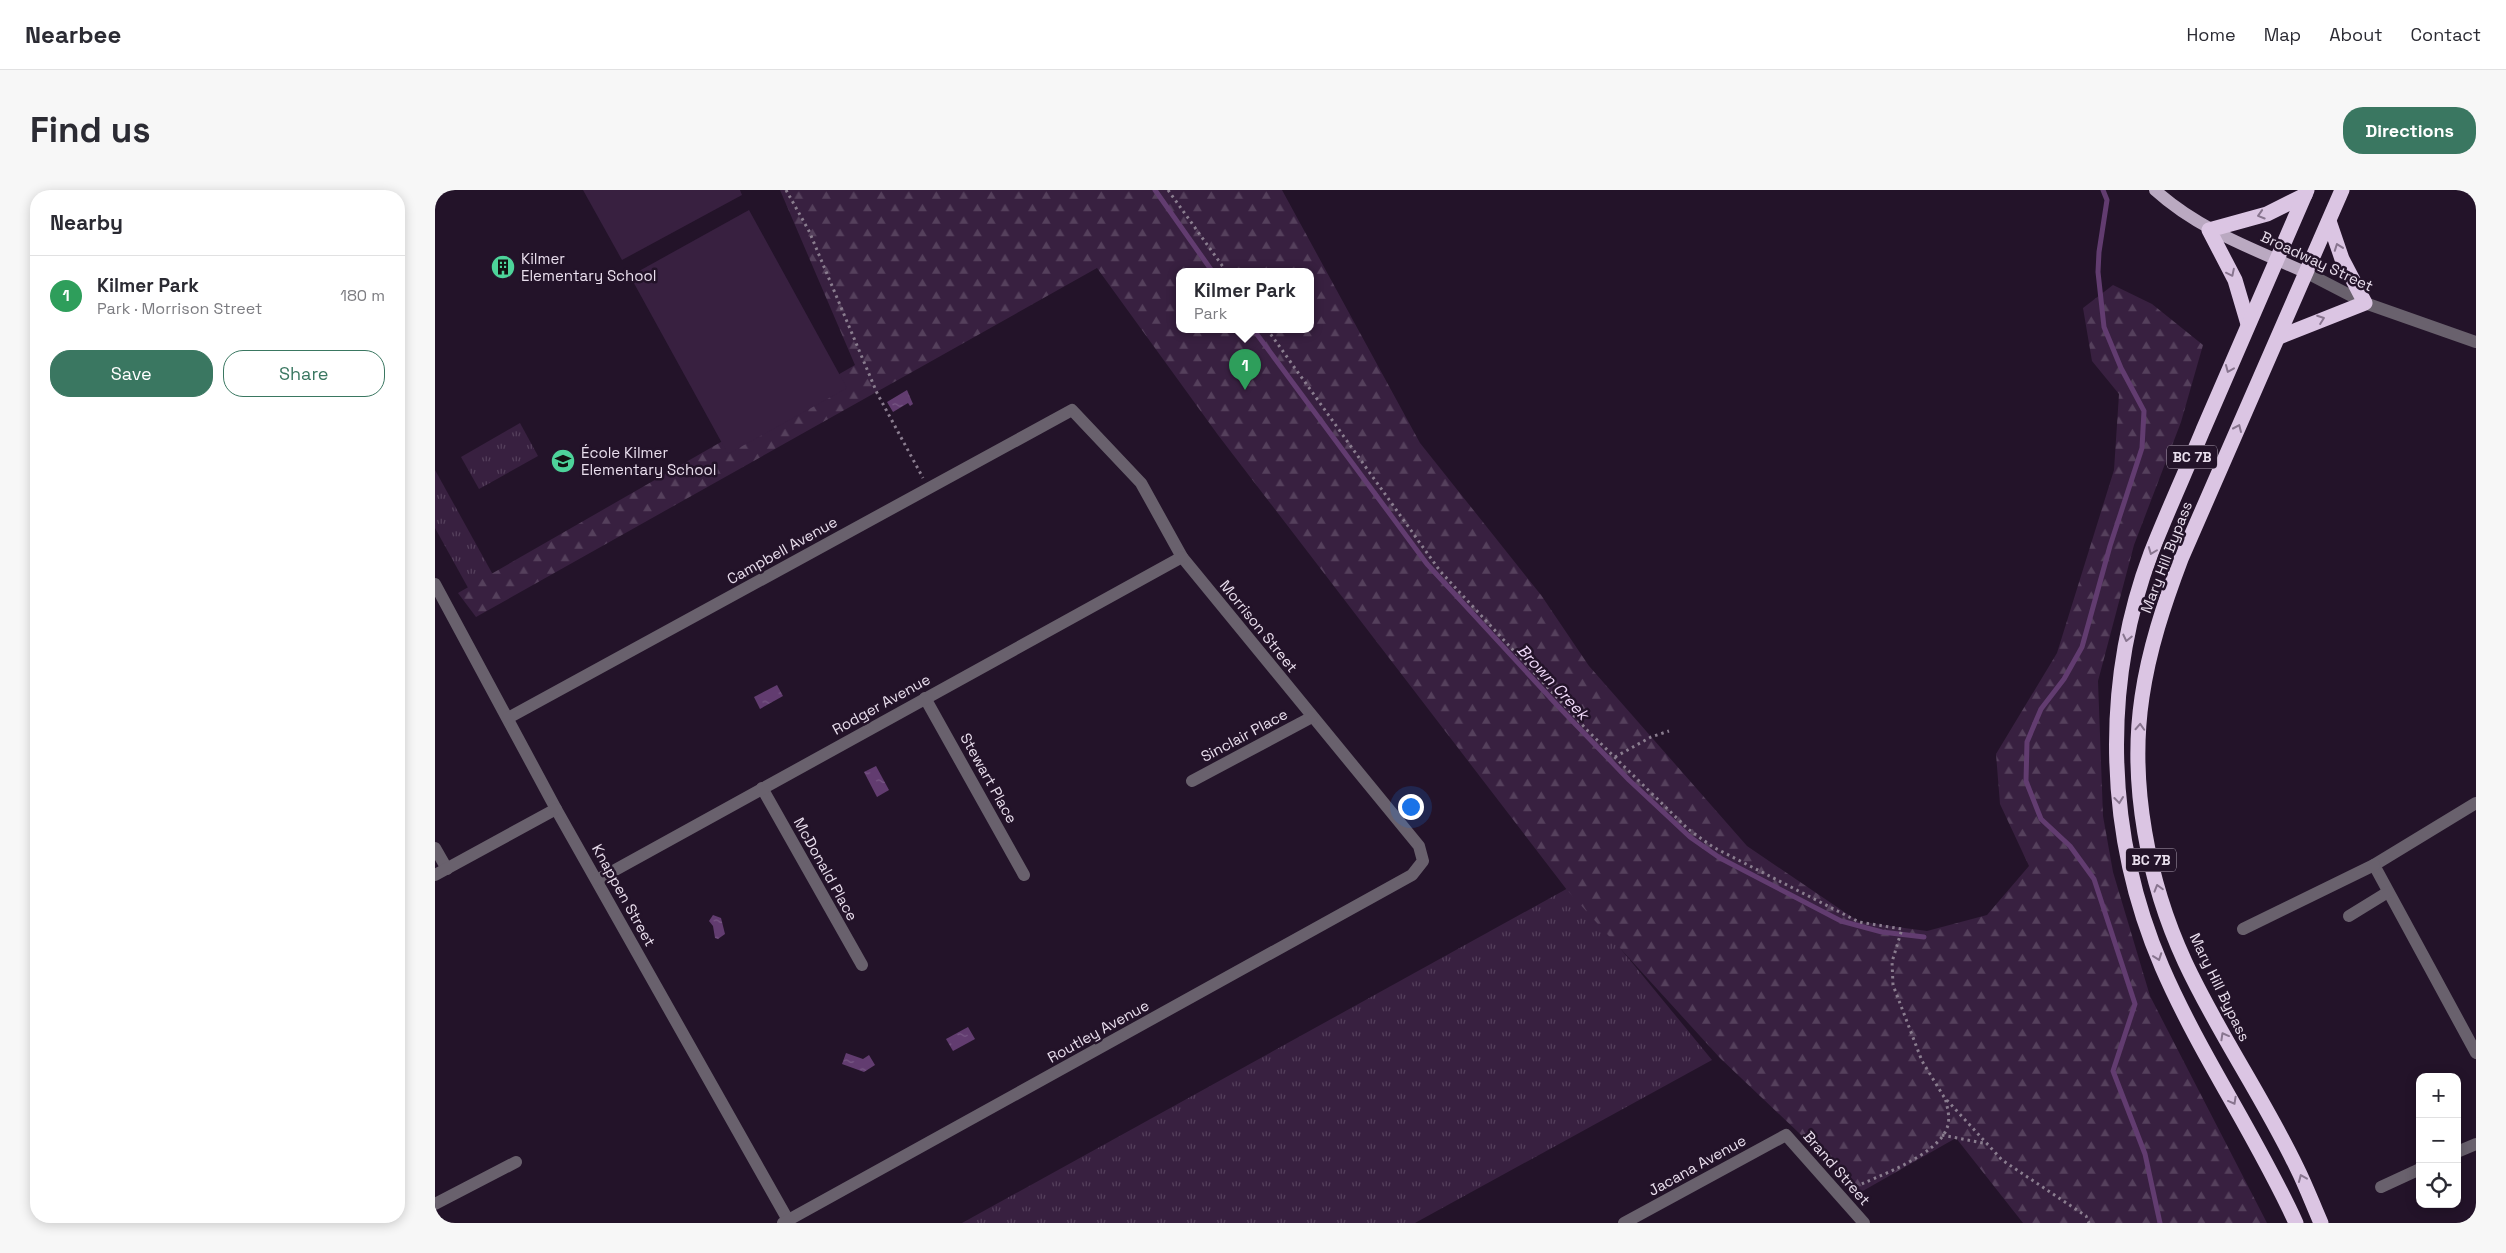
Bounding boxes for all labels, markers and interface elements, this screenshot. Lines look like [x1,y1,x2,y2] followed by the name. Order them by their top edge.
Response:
[25,19,121,50] text: Nearbee
[2187,23,2236,46] text: Home
[2264,23,2301,46] text: Map
[2329,23,2383,46] text: About
[2411,23,2481,46] text: Contact
[2343,107,2476,154] button: Directions
[30,108,151,152] text: Find us
[50,209,123,236] text: Nearby
[2257,209,2265,219] one-way arrow
[2258,227,2376,295] street label: Broadway Street
[2334,243,2344,252] one-way arrow
[521,249,657,285] place label: Kilmer Elementary School
[490,254,516,280] building icon: Kilmer Elementary School
[1176,268,1314,333] popup
[2225,268,2235,277] one-way arrow
[97,273,199,298] text: Kilmer Park
[1194,278,1296,303] text: Kilmer Park
[62,285,70,306] text: 1
[340,285,385,306] text: 180 m
[97,298,262,319] text: Park · Morrison Street
[1194,303,1227,324] text: Park
[2316,314,2325,325] one-way arrow
[1229,349,1261,390] pin: 1
[50,350,213,397] button: Save
[223,350,385,397] button: Share
[2225,364,2236,373] one-way arrow
[2232,424,2243,433] one-way arrow
[581,443,717,479] place label: École Kilmer Elementary School
[2167,446,2217,468] road number: BC 7B
[550,448,576,474] school or university icon: École Kilmer Elementary School
[2136,498,2196,616] street label: Mary Hill Bypass
[723,512,841,588] street label: Campbell Avenue
[2148,546,2158,555] one-way arrow
[1216,576,1302,676] street label: Morrison Street
[2122,633,2133,642] one-way arrow
[1512,640,1595,726] water label: Brown Creek
[829,669,933,739] street label: Rodger Avenue
[1197,704,1291,766] street label: Sinclair Place
[2135,723,2146,731] one-way arrow
[956,729,1022,827] street label: Stewart Place
[1398,794,1424,820] your location
[2113,796,2124,804] one-way arrow
[790,814,862,924] street label: McDonald Place
[588,841,660,950] street label: Knappen Street
[2126,848,2176,872] road number: BC 7B
[2154,884,2164,892] one-way arrow
[2186,930,2254,1044] street label: Mary Hill Bypass
[2152,952,2162,960] one-way arrow
[1044,995,1152,1067] street label: Routley Avenue
[2220,1032,2230,1041] one-way arrow
[2416,1073,2461,1208] map controls
[2416,1073,2461,1118] button: +
[2227,1095,2237,1104] one-way arrow
[2416,1118,2461,1163] button: −
[1799,1127,1875,1209] street label: Brand Street
[1645,1130,1749,1200] street label: Jacana Avenue
[2416,1163,2461,1208] button: locate
[2297,1174,2308,1183] one-way arrow

